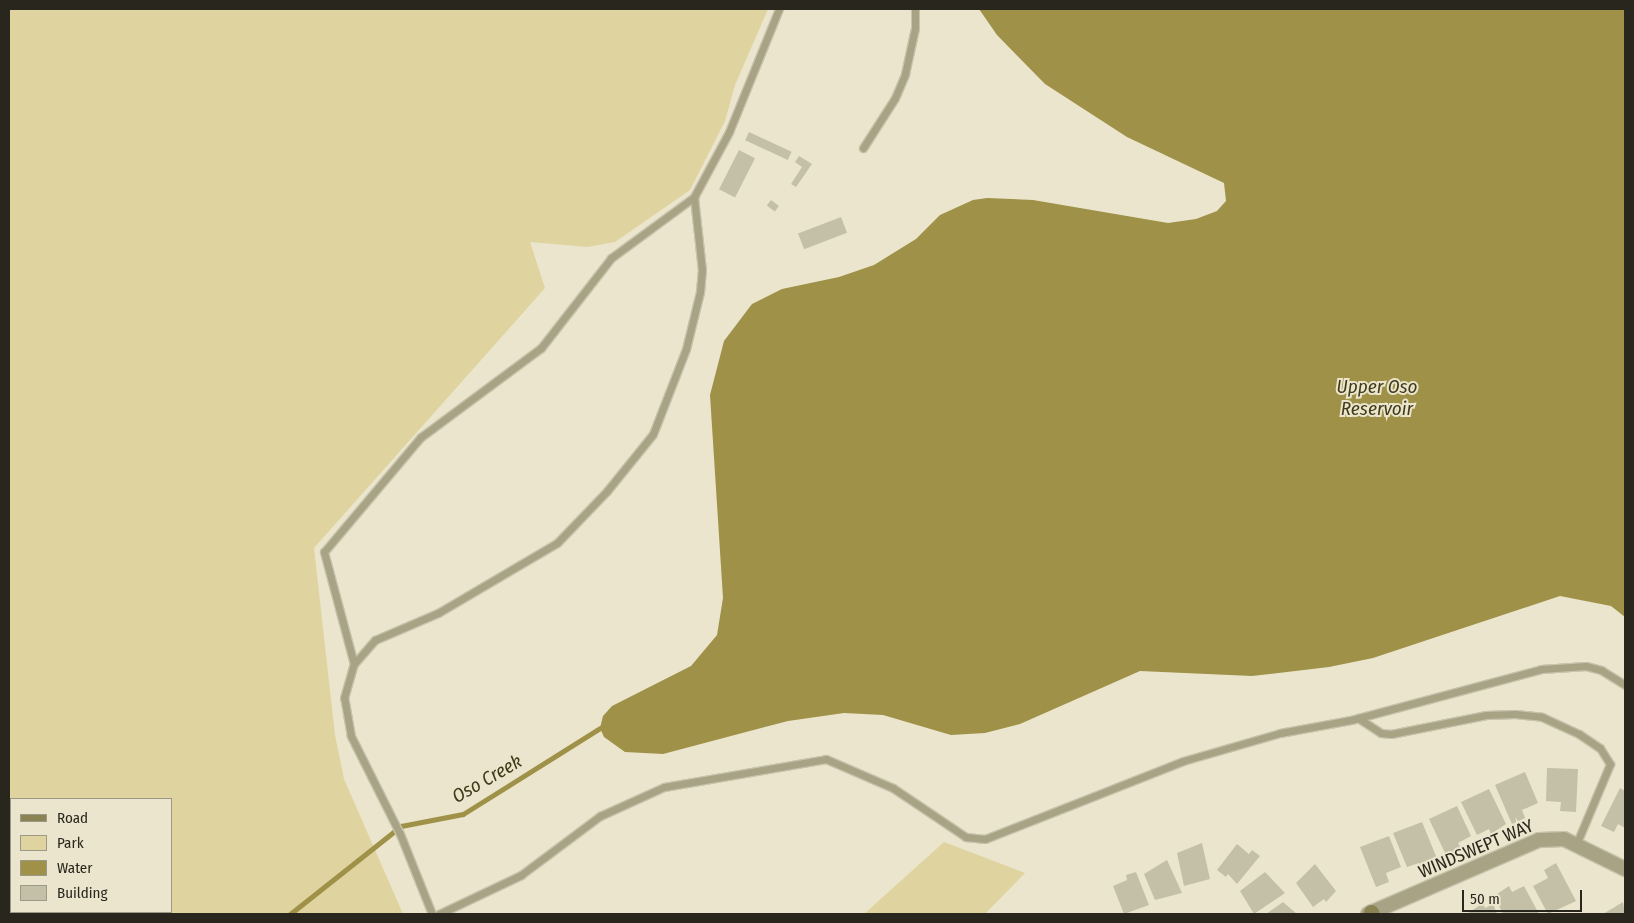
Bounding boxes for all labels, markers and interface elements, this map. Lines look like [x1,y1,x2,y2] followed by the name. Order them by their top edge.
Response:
[1337,376,1417,420] water label: Upper Oso Reservoir
[448,750,526,808] water label: Oso Creek
[10,798,172,913] legend
[57,809,88,827] text: Road
[1415,815,1537,883] street label: WINDSWEPT WAY
[57,834,84,852] text: Park
[57,859,92,877] text: Water
[1464,880,1584,912] scale bar
[57,884,108,902] text: Building
[1470,890,1500,908] text: 50 m

